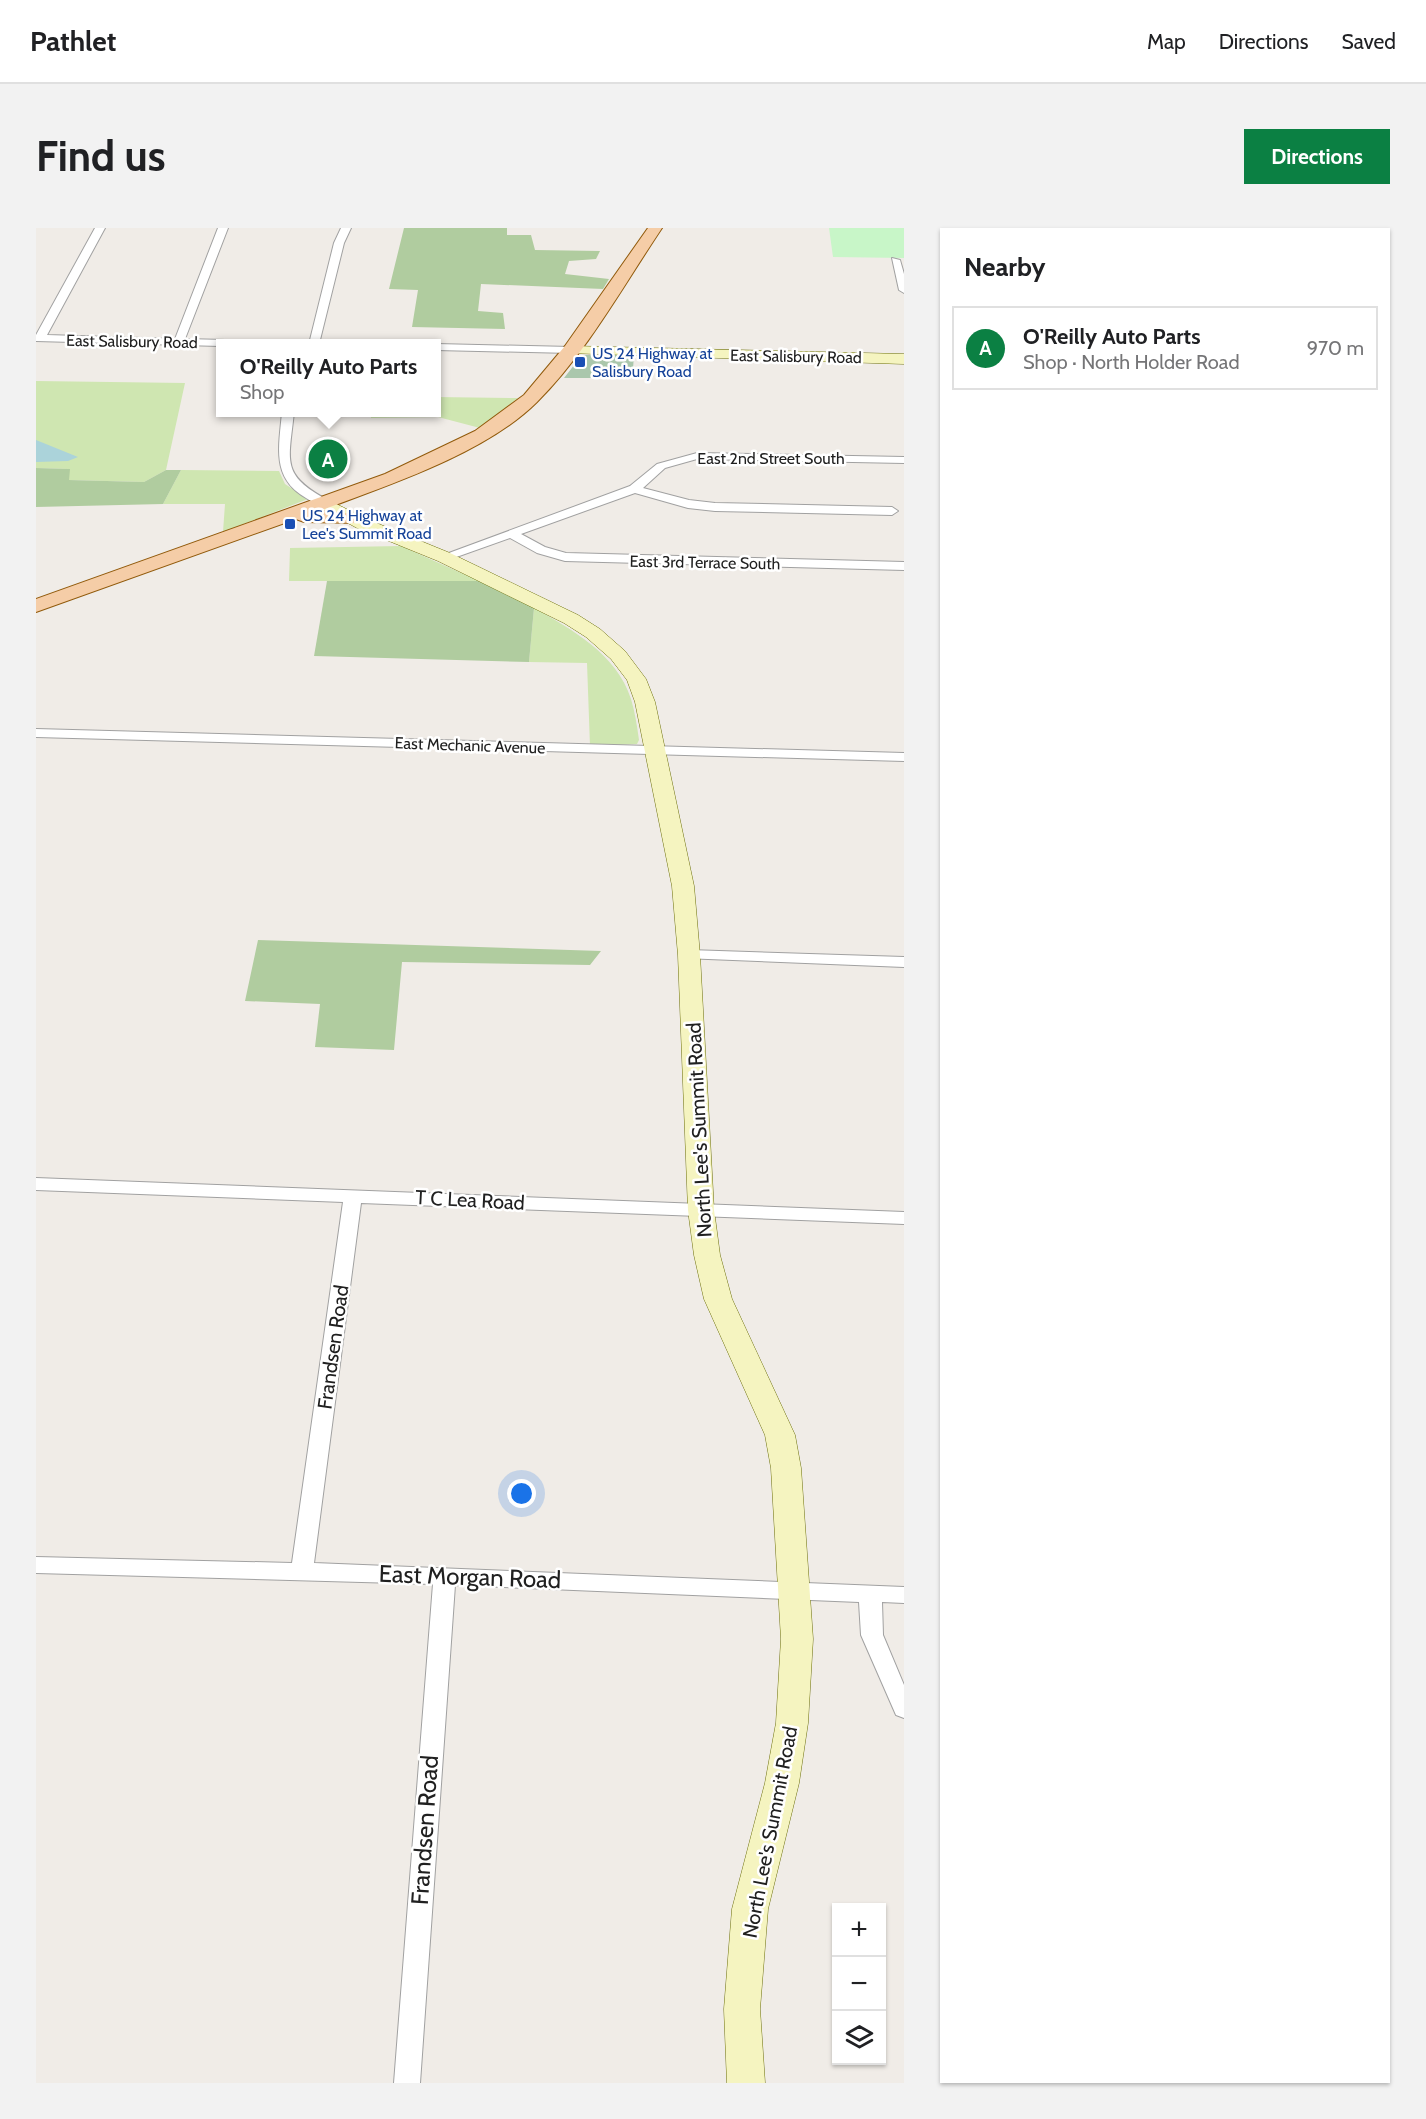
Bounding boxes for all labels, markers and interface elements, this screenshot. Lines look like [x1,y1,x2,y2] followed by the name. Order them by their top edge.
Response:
[30,24,116,58] text: Pathlet
[1147,29,1186,54] text: Map
[1219,29,1308,54] text: Directions
[1341,29,1396,54] text: Saved
[1244,129,1390,184] button: Directions
[36,130,165,182] text: Find us
[964,251,1045,283] text: Nearby
[1023,323,1200,350] text: O'Reilly Auto Parts
[66,331,198,352] street label: East Salisbury Road
[979,336,992,360] text: A
[1307,336,1364,360] text: 970 m
[216,339,441,417] popup
[592,344,713,381] place label: US 24 Highway at Salisbury Road
[730,346,862,367] street label: East Salisbury Road
[1023,350,1240,374] text: Shop · North Holder Road
[240,353,417,380] text: O'Reilly Auto Parts
[573,355,587,369] marker: US 24 Highway at Salisbury Road
[240,380,284,404] text: Shop
[308,436,348,482] pin: A
[697,449,845,468] street label: East 2nd Street South
[302,506,432,543] place label: US 24 Highway at Lee's Summit Road
[283,517,297,531] marker: US 24 Highway at Lee's Summit Road
[629,552,781,573] street label: East 3rd Terrace South
[394,733,546,758] street label: East Mechanic Avenue
[681,1022,717,1238] street label: North Lee's Summit Road
[415,1185,525,1215] street label: T C Lea Road
[312,1283,354,1411] street label: Frandsen Road
[507,1479,536,1508] your location
[378,1559,562,1594] street label: East Morgan Road
[738,1724,802,1940] street label: North Lee's Summit Road
[405,1754,444,1906] street label: Frandsen Road
[832,1903,886,2065] map controls
[832,1903,886,1957] button: +
[832,1957,886,2011] button: −
[832,2011,886,2065] button: layers

